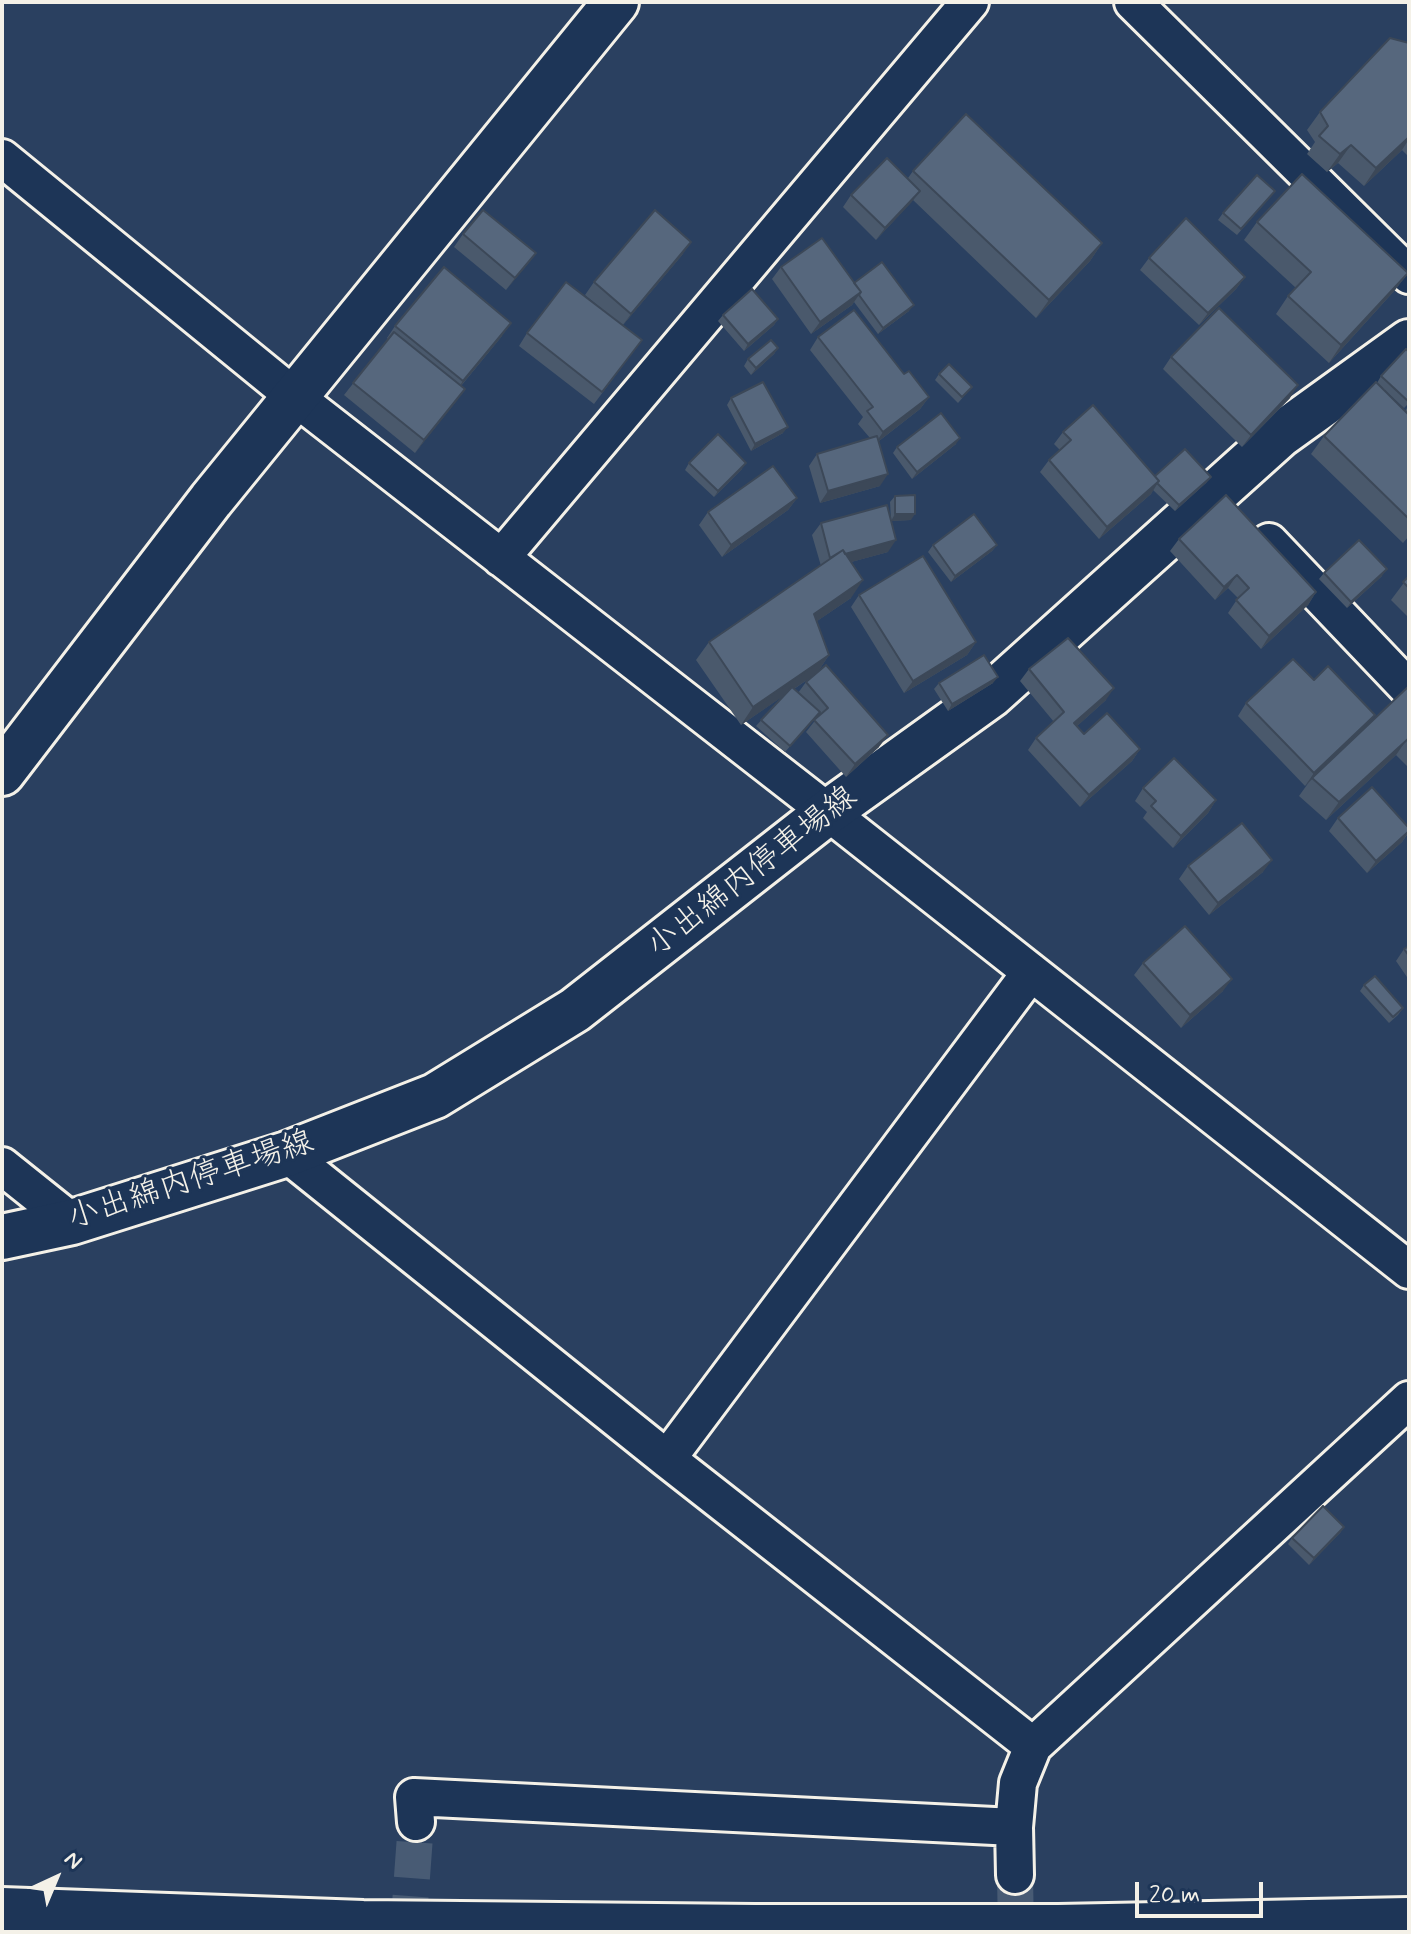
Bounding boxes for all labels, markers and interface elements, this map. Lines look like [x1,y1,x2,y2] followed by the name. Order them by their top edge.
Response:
[640,779,866,967] street label: 小出綿内停車場線
[63,1124,319,1240] street label: 小出綿内停車場線
[16,1838,96,1918] north arrow
[58,1846,88,1876] text: N
[1139,1866,1267,1916] scale bar
[1149,1880,1200,1911] text: 20 m

